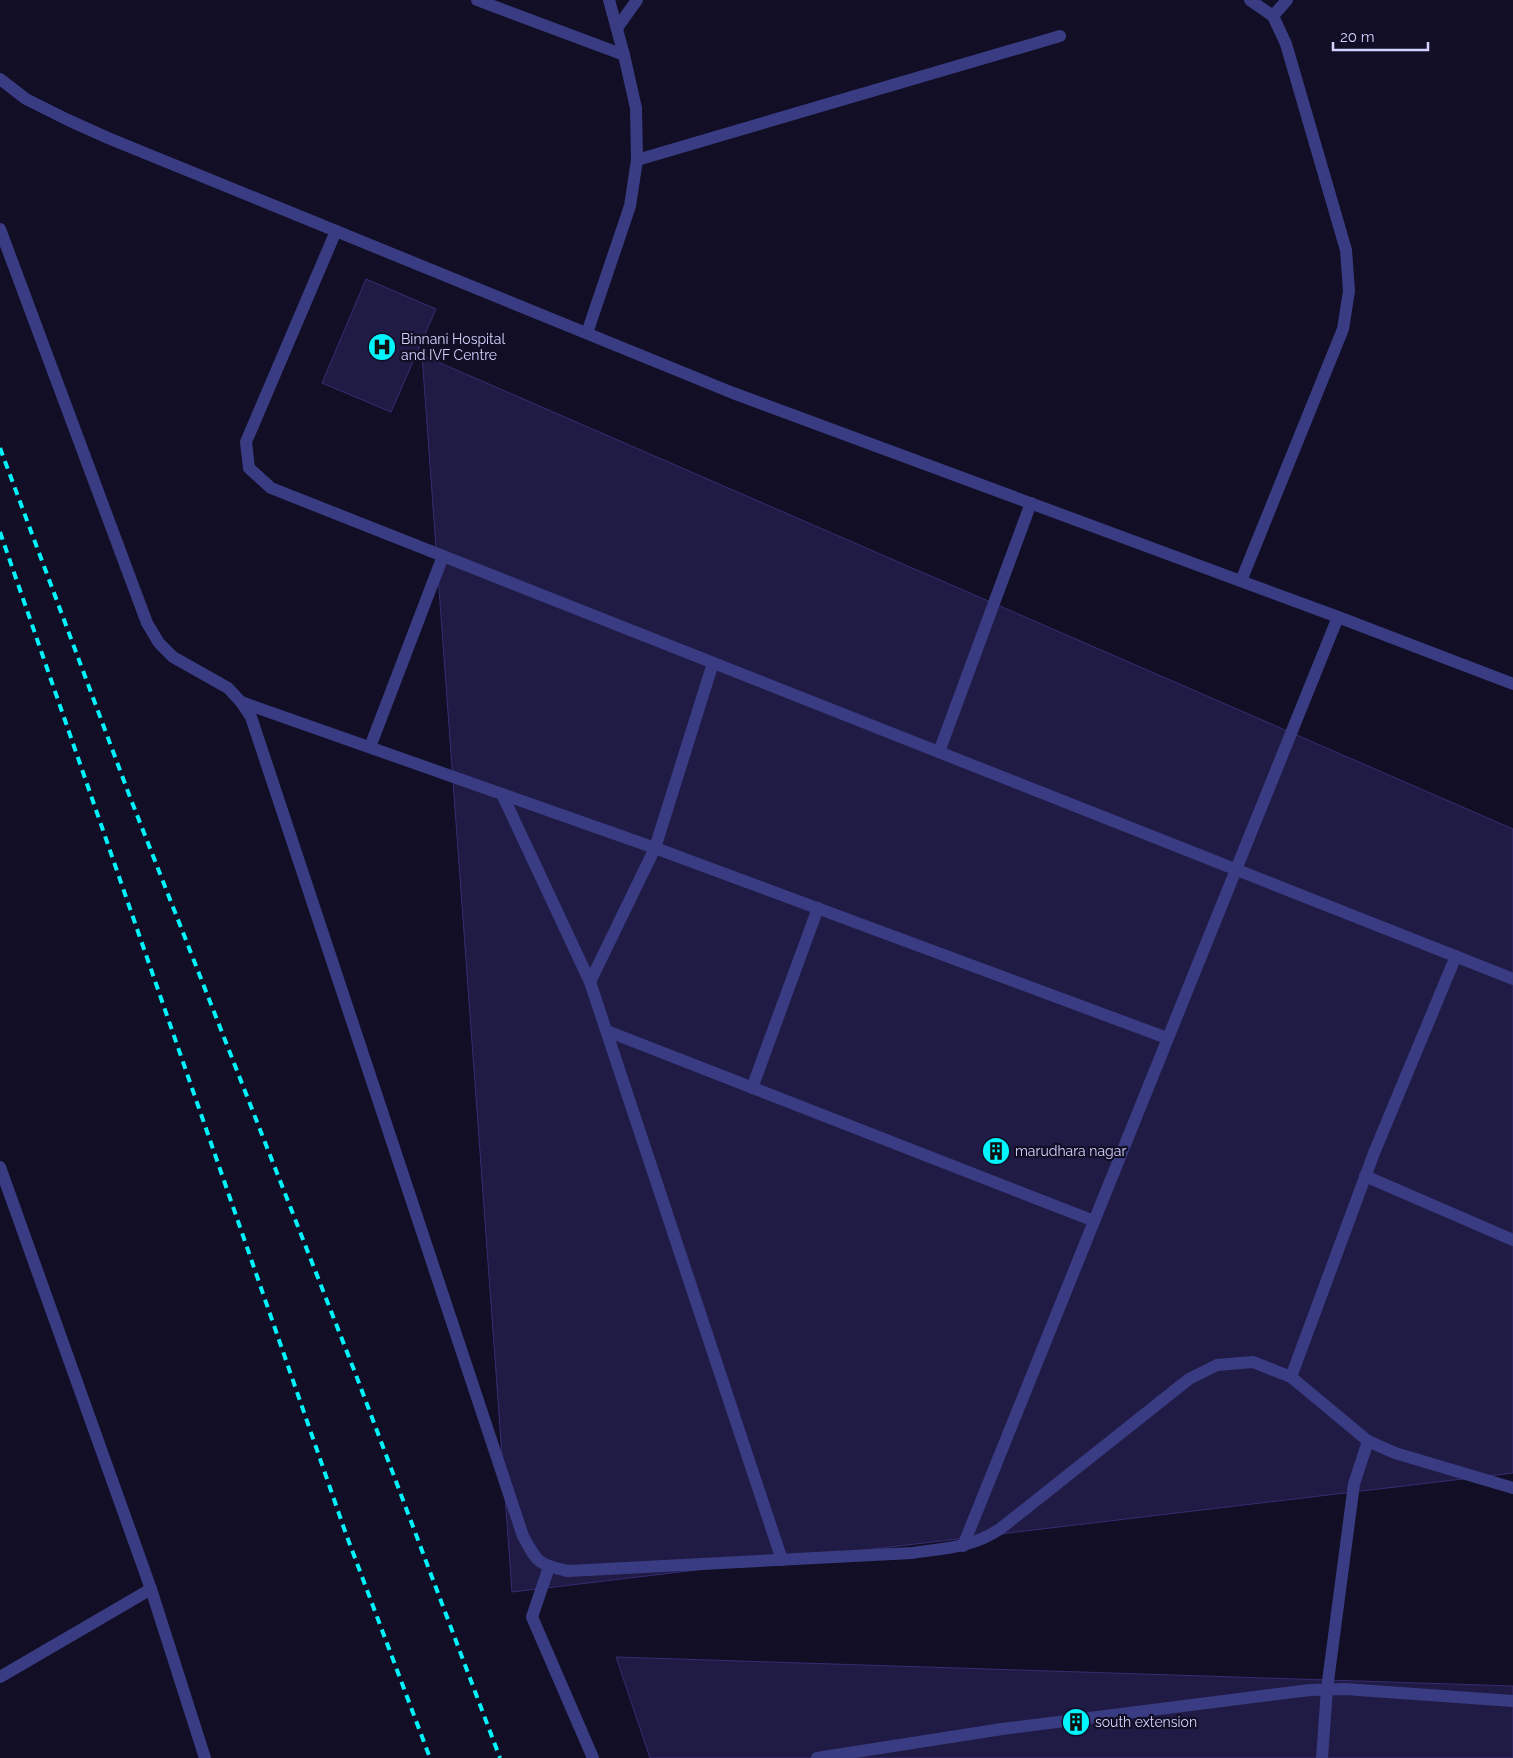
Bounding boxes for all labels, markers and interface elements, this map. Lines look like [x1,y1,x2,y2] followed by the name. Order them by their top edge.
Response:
[1333,20,1428,52] scale bar
[1340,28,1375,46] text: 20 m
[401,331,505,363] place label: Binnani Hospital and IVF Centre
[367,332,397,362] hospital icon: Binnani Hospital and IVF Centre
[981,1136,1011,1166] building icon: marudhara nagar
[1015,1143,1126,1159] place label: marudhara nagar
[1061,1707,1091,1737] building icon: south extension
[1095,1714,1197,1730] place label: south extension

